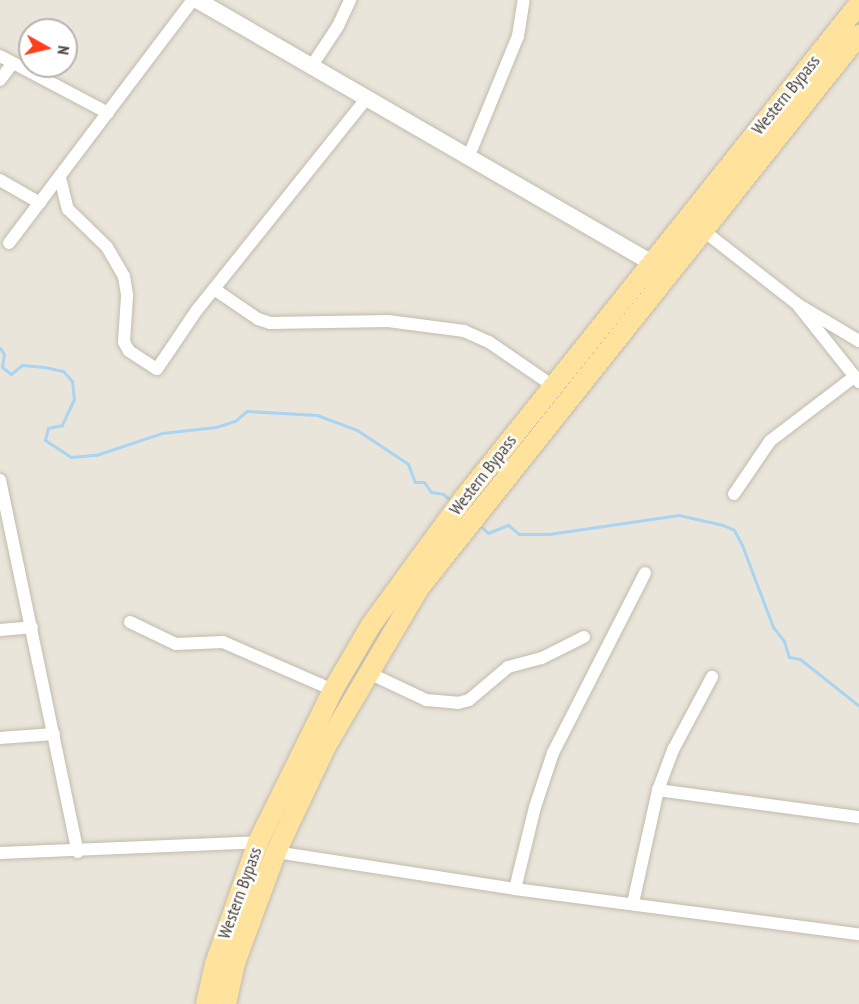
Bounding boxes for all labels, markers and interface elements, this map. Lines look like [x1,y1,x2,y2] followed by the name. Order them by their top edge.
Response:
[18,18,78,78] north arrow
[53,45,74,56] text: N
[747,51,825,139] street label: Western Bypass
[445,430,521,520] street label: Western Bypass
[213,844,267,942] street label: Western Bypass

